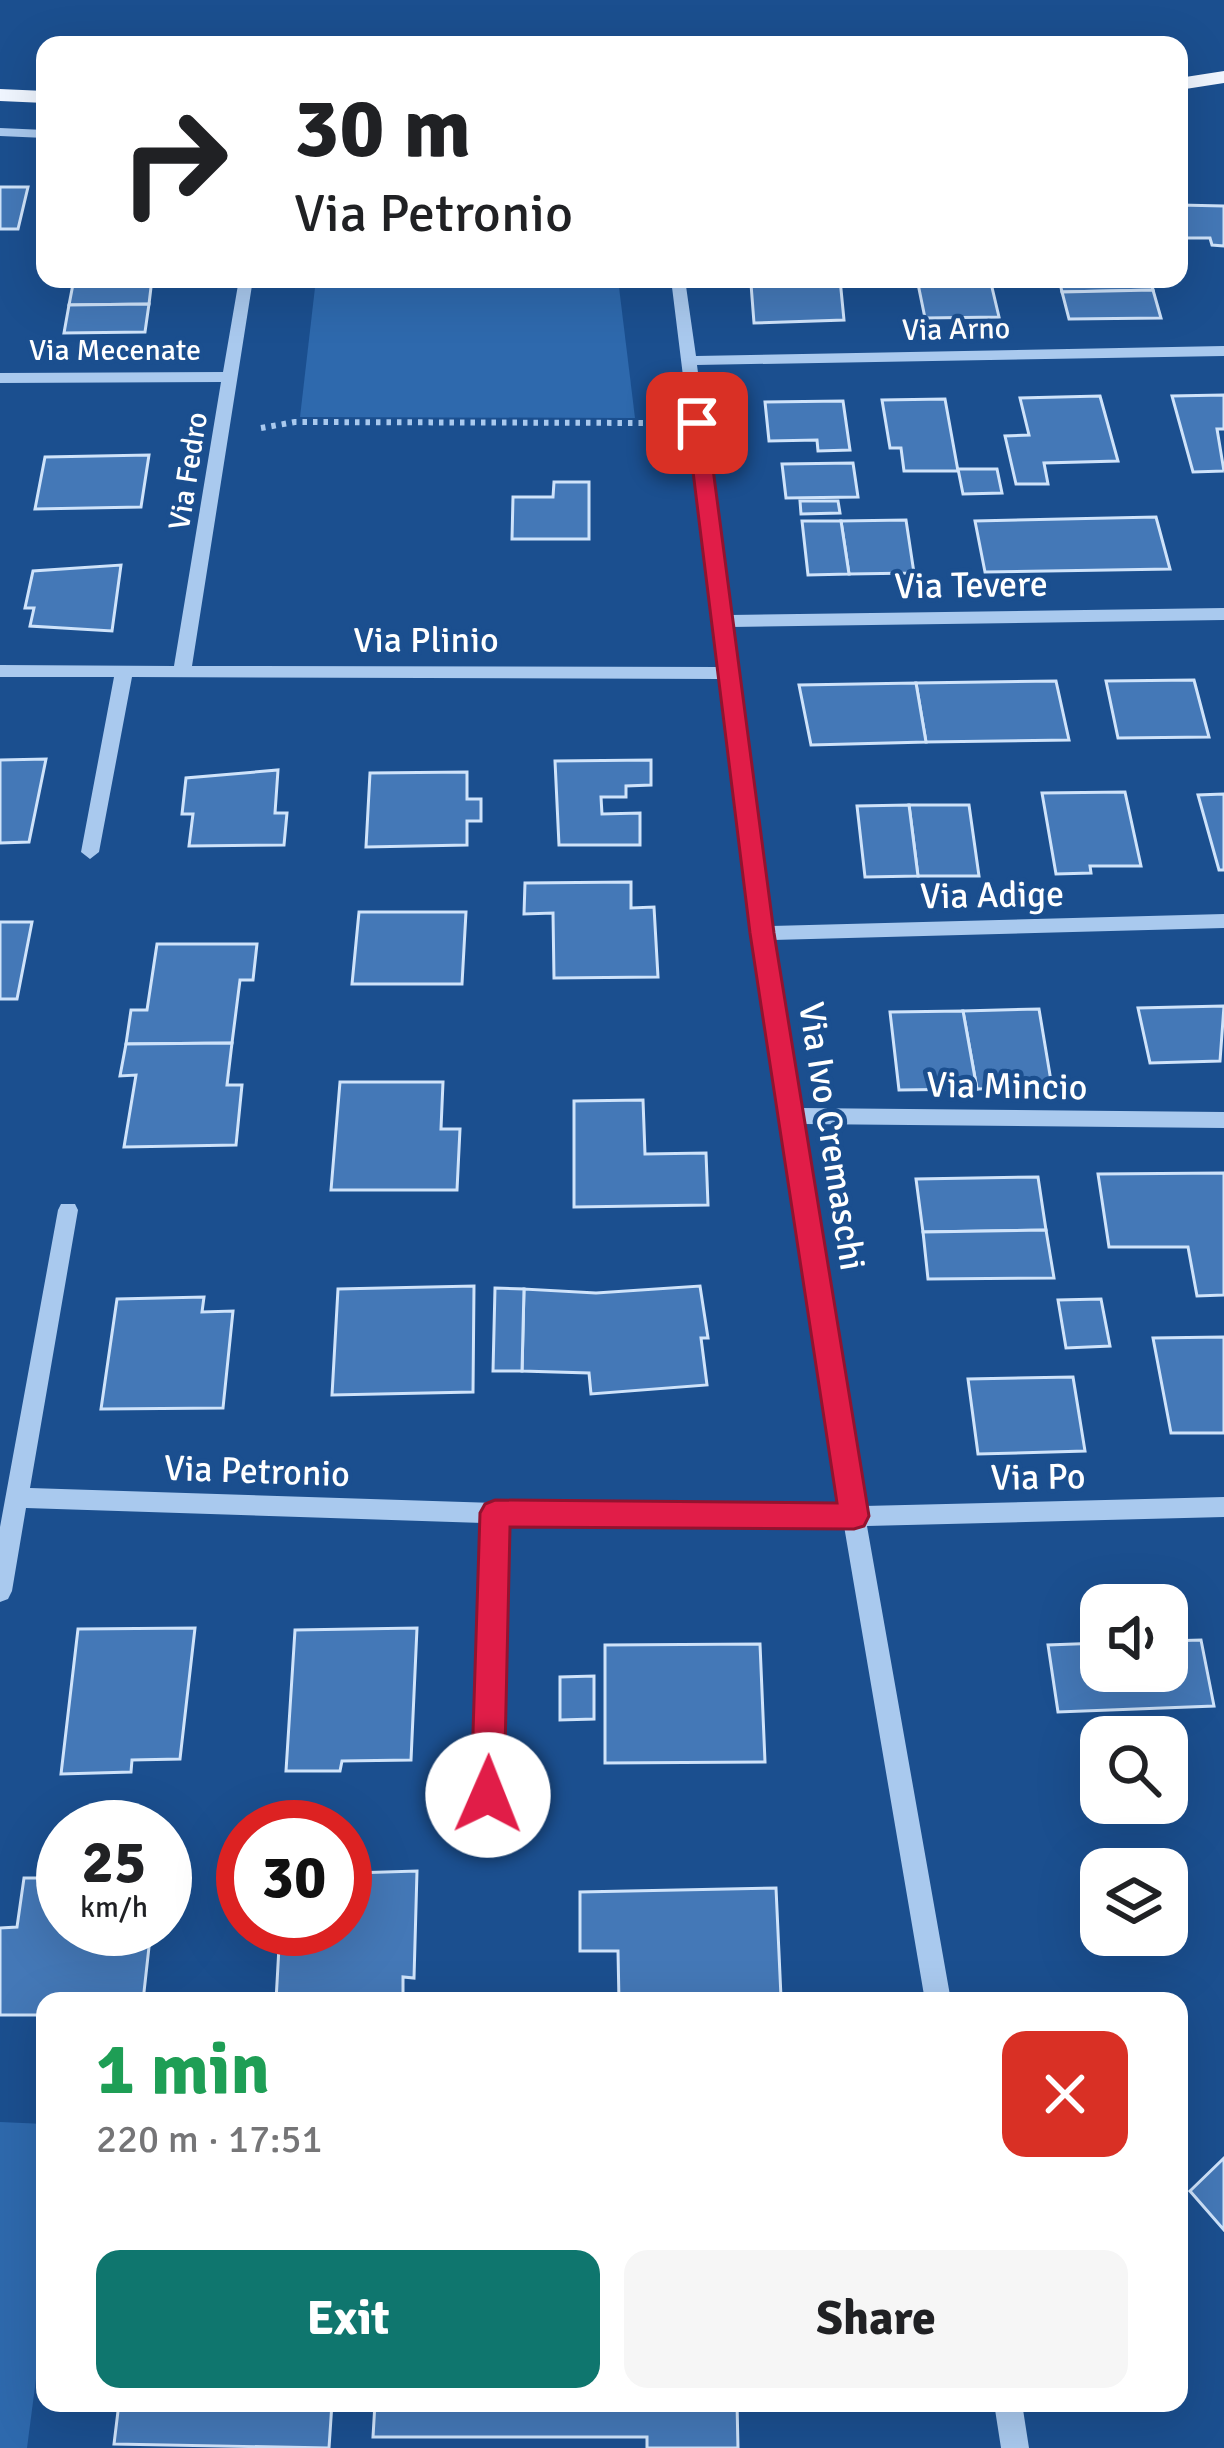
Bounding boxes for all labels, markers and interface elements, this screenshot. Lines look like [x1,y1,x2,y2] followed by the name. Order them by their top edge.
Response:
[294,77,471,181] text: 30 m
[96,84,252,240] icon: right
[294,180,573,247] text: Via Petronio
[901,310,1011,349] street label: Via Arno
[29,332,201,369] street label: Via Mecenate
[646,372,748,474] pin
[664,390,730,456] icon: arrive
[161,409,216,533] street label: Via Fedro
[894,562,1048,609] street label: Via Tevere
[353,618,499,663] street label: Via Plinio
[920,872,1064,919] street label: Via Adige
[788,999,875,1274] street label: Via Ivo Cremaschi
[926,1063,1088,1110] street label: Via Mincio
[163,1446,351,1497] street label: Via Petronio
[990,1454,1086,1501] street label: Via Po
[1080,1584,1188,1956] map controls
[1080,1584,1188,1692] button: sound
[1080,1716,1188,1824] button: search
[425,1732,551,1858] position arrow
[216,1800,372,1956] speed limit sign: 30
[82,1826,146,1900] text: 25
[1080,1848,1188,1956] button: layers
[80,1889,148,1926] text: km/h
[96,2025,270,2114] text: 1 min
[1002,2031,1128,2157] button: close
[96,2115,323,2163] text: 220 m · 17:51
[96,2250,600,2388] button: Exit
[624,2250,1128,2388] button: Share

